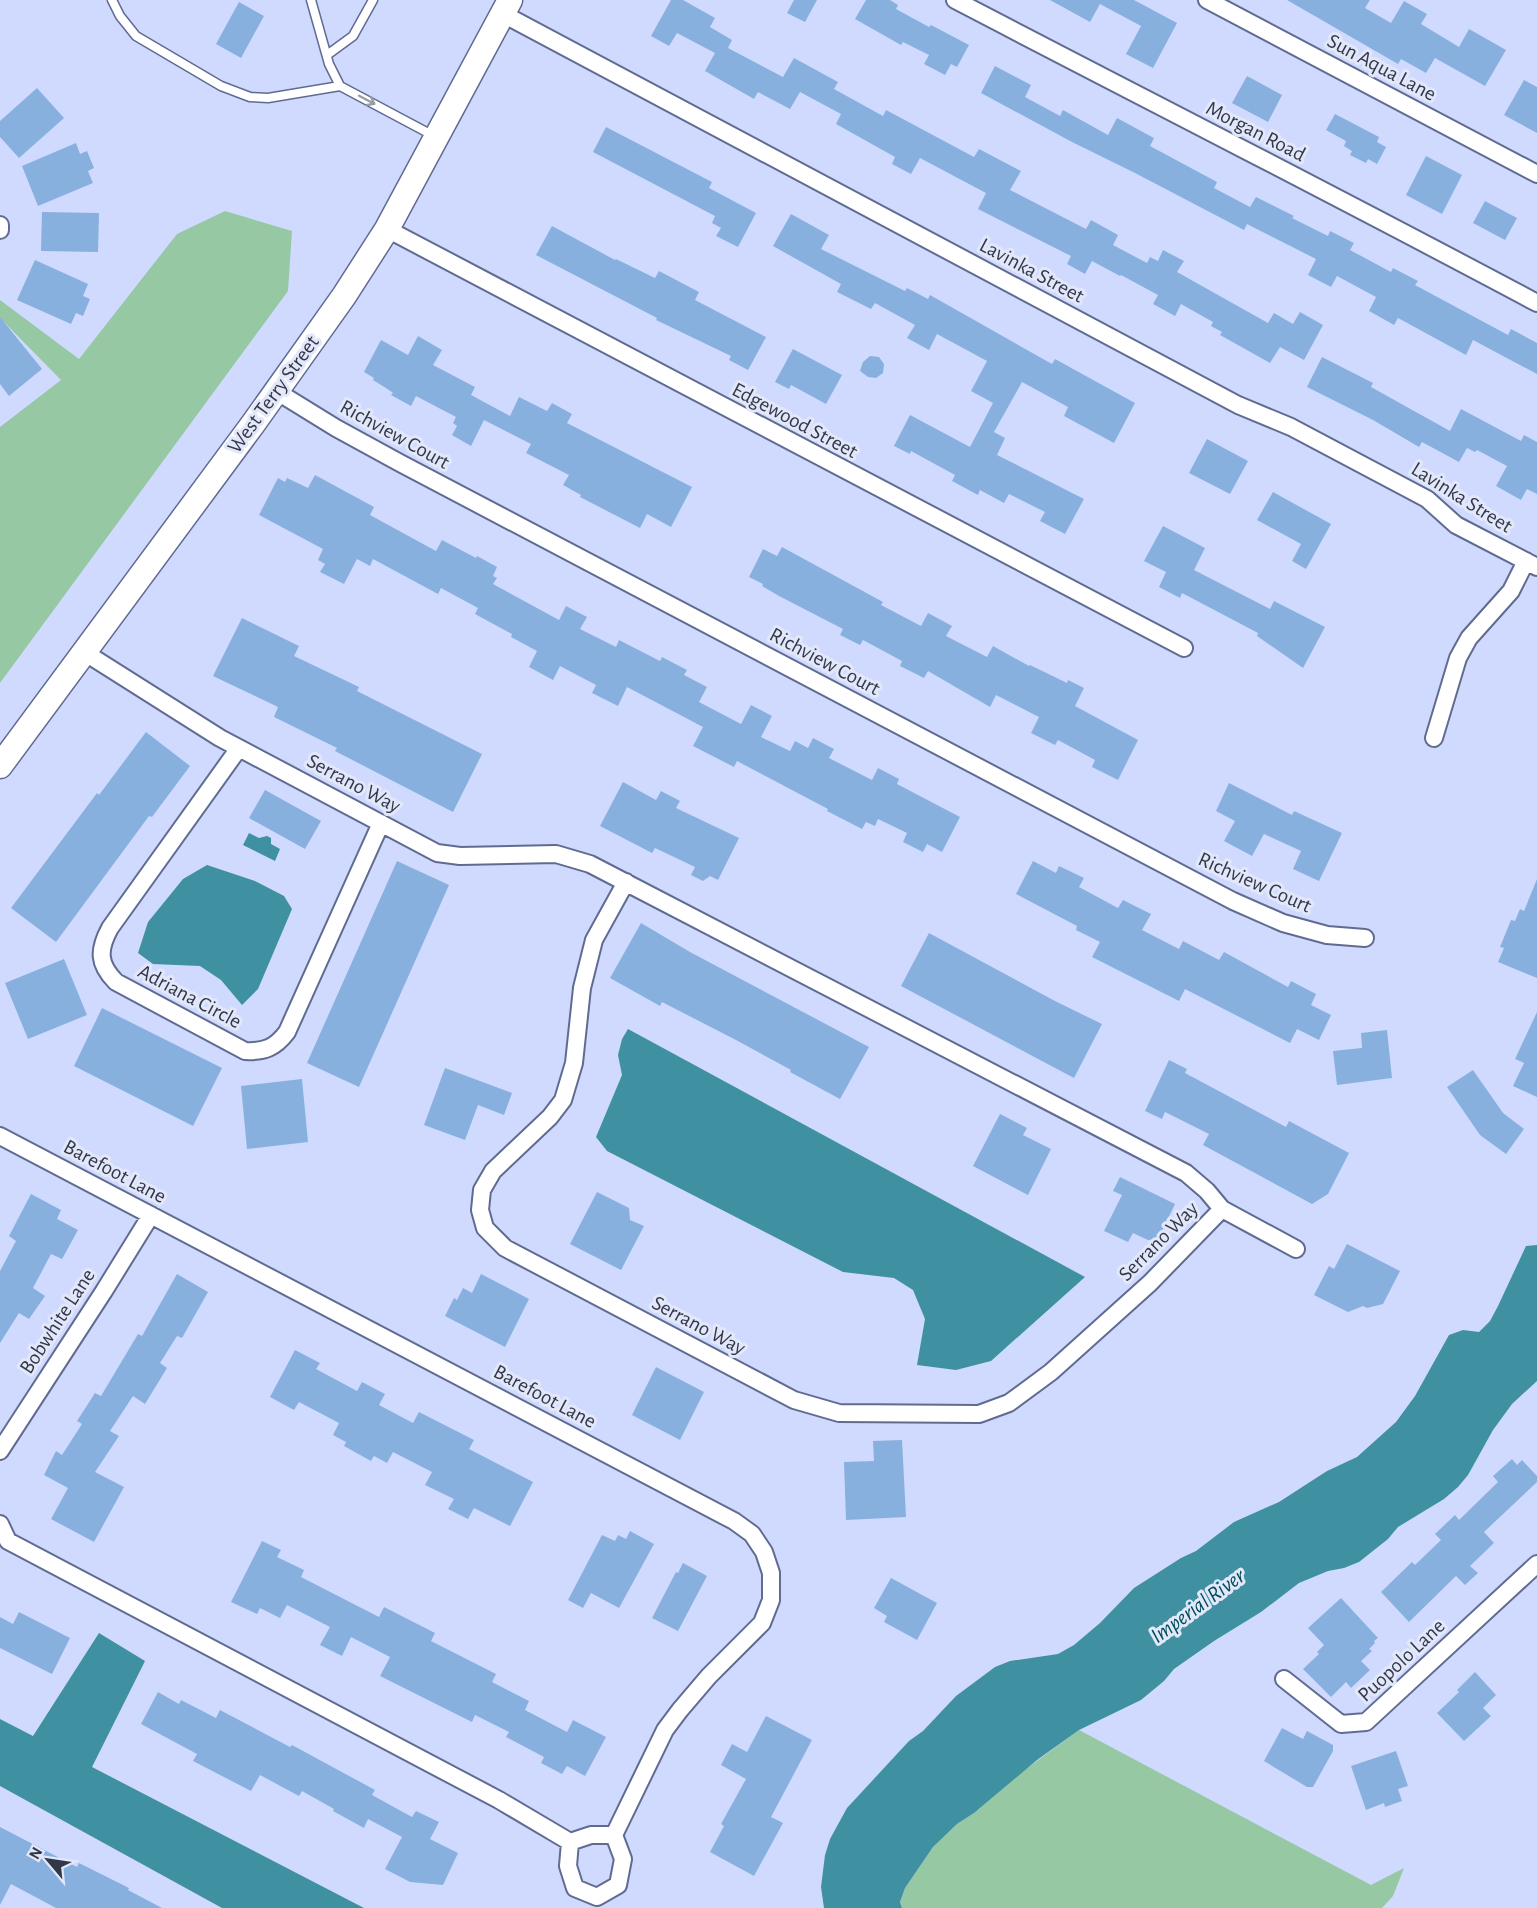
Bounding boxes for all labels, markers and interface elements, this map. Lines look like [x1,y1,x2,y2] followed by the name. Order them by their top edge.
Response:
[1324,30,1440,105] street label: Sun Aqua Lane
[358,95,376,107] one-way arrow
[1203,97,1309,165] street label: Morgan Road
[976,234,1088,307] street label: Lavinka Street
[224,331,323,457] street label: West Terry Street
[729,379,861,462] street label: Edgewood Street
[337,396,453,473] street label: Richview Court
[1408,458,1516,537] street label: Lavinka Street
[766,624,884,699] street label: Richview Court
[304,750,404,817] street label: Serrano Way
[1195,848,1315,917] street label: Richview Court
[135,960,245,1032] street label: Adriana Circle
[60,1136,169,1207] street label: Barefoot Lane
[1115,1198,1202,1285] street label: Serrano Way
[16,1265,99,1377] street label: Bobwhite Lane
[649,1292,749,1359] street label: Serrano Way
[490,1361,599,1432] street label: Barefoot Lane
[1147,1564,1250,1648] water label: Imperial River
[1354,1615,1449,1706] street label: Puopolo Lane
[18,1830,78,1890] north arrow
[26,1844,45,1862] text: N

